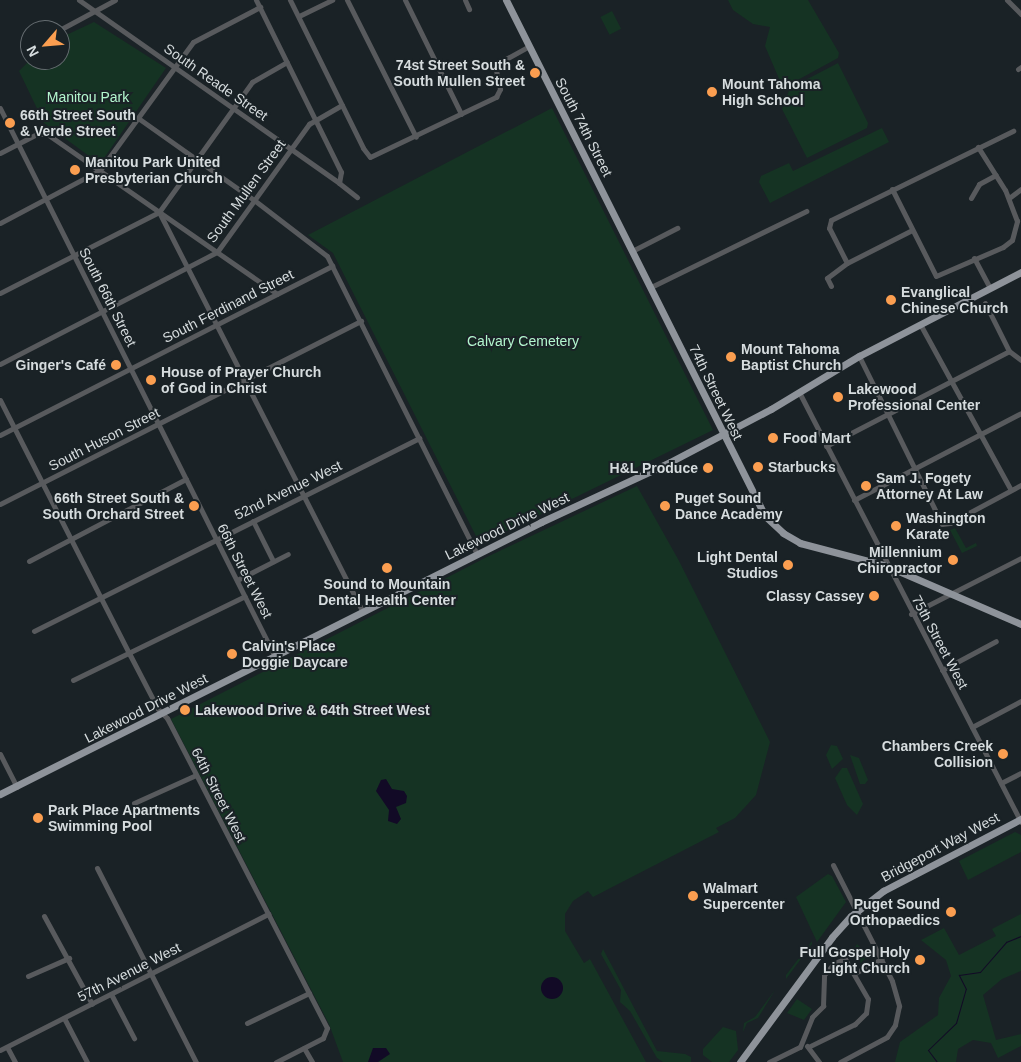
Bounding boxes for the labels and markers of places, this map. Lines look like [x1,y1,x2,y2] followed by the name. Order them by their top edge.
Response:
[394,57,525,90] place label: 74st Street South & South Mullen Street
[529,67,541,79] marker: 74st Street South & South Mullen Street
[722,76,821,108] place label: Mount Tahoma High School
[706,86,718,98] marker: Mount Tahoma High School
[20,107,136,140] place label: 66th Street South & Verde Street
[4,117,16,129] marker: 66th Street South & Verde Street
[85,154,223,186] place label: Manitou Park United Presbyterian Church
[69,164,81,176] marker: Manitou Park United Presbyterian Church
[901,284,1008,316] place label: Evanglical Chinese Church
[885,294,897,306] marker: Evanglical Chinese Church
[741,341,841,374] place label: Mount Tahoma Baptist Church
[725,351,737,363] marker: Mount Tahoma Baptist Church
[16,357,106,373] place label: Ginger's Café
[110,359,122,371] marker: Ginger's Café
[161,364,321,397] place label: House of Prayer Church of God in Christ
[145,374,157,386] marker: House of Prayer Church of God in Christ
[848,381,980,414] place label: Lakewood Professional Center
[832,391,844,403] marker: Lakewood Professional Center
[783,430,851,446] place label: Food Mart
[767,432,779,444] marker: Food Mart
[768,459,836,475] place label: Starbucks
[609,460,698,476] place label: H&L Produce
[752,461,764,473] marker: Starbucks
[702,462,714,474] marker: H&L Produce
[876,470,983,502] place label: Sam J. Fogety Attorney At Law
[860,480,872,492] marker: Sam J. Fogety Attorney At Law
[42,490,184,522] place label: 66th Street South & South Orchard Street
[675,490,783,522] place label: Puget Sound Dance Academy
[188,500,200,512] marker: 66th Street South & South Orchard Street
[659,500,671,512] marker: Puget Sound Dance Academy
[906,510,986,542] place label: Washington Karate
[890,520,902,532] marker: Washington Karate
[857,544,942,576] place label: Millennium Chiropractor
[697,549,778,582] place label: Light Dental Studios
[946,553,960,567] marker: Millennium Chiropractor
[782,559,794,571] marker: Light Dental Studios
[381,562,393,574] marker: Sound to Mountain Dental Health Center
[318,576,456,608] place label: Sound to Mountain Dental Health Center
[766,588,864,604] place label: Classy Cassey
[868,590,880,602] marker: Classy Cassey
[242,638,348,670] place label: Calvin's Place Doggie Daycare
[226,648,238,660] marker: Calvin's Place Doggie Daycare
[195,702,430,718] place label: Lakewood Drive & 64th Street West
[179,704,191,716] marker: Lakewood Drive & 64th Street West
[882,738,993,770] place label: Chambers Creek Collision
[997,748,1009,760] marker: Chambers Creek Collision
[48,802,201,834] place label: Park Place Apartments Swimming Pool
[32,812,44,824] marker: Park Place Apartments Swimming Pool
[703,880,785,912] place label: Walmart Supercenter
[687,890,699,902] marker: Walmart Supercenter
[850,896,940,929] place label: Puget Sound Orthopaedics
[944,905,958,919] marker: Puget Sound Orthopaedics
[800,944,910,976] place label: Full Gospel Holy Light Church
[914,954,926,966] marker: Full Gospel Holy Light Church

